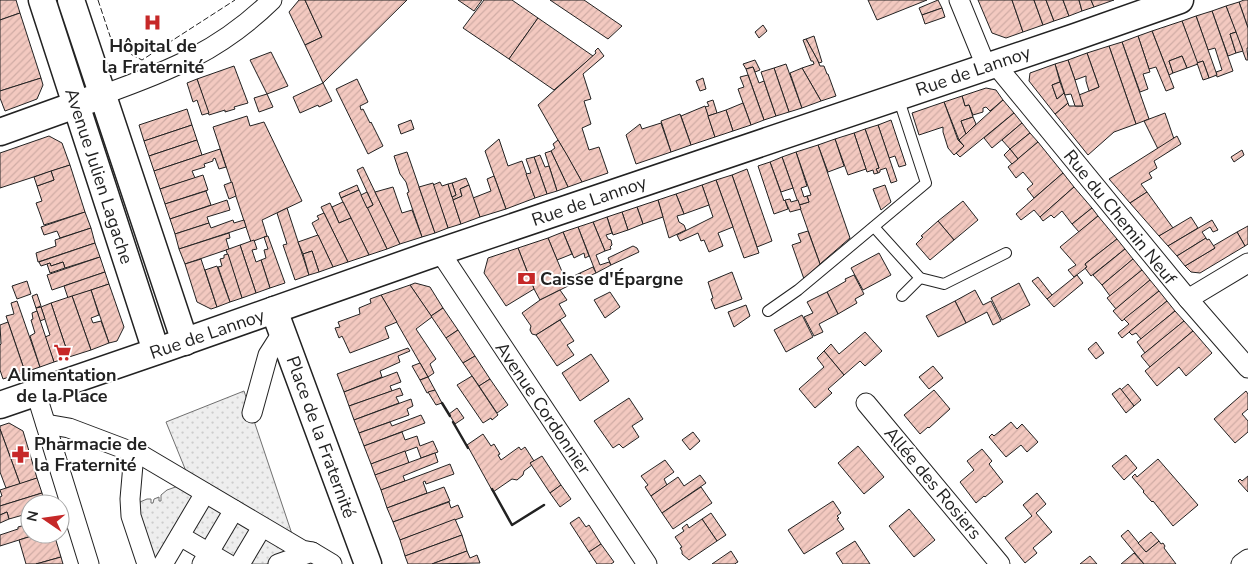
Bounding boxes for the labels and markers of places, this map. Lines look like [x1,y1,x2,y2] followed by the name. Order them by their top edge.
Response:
[143,13,163,33] hospital icon: Hôpital de la Fraternité
[102,34,205,79] place label: Hôpital de la Fraternité
[540,267,683,291] place label: Caisse d'Épargne
[516,269,536,289] bank icon: Caisse d'Épargne
[52,342,72,362] supermarket icon: Alimentation de la Place
[8,363,116,408] place label: Alimentation de la Place
[34,432,147,477] place label: Pharmacie de la Fraternité
[10,444,30,464] pharmacy icon: Pharmacie de la Fraternité

